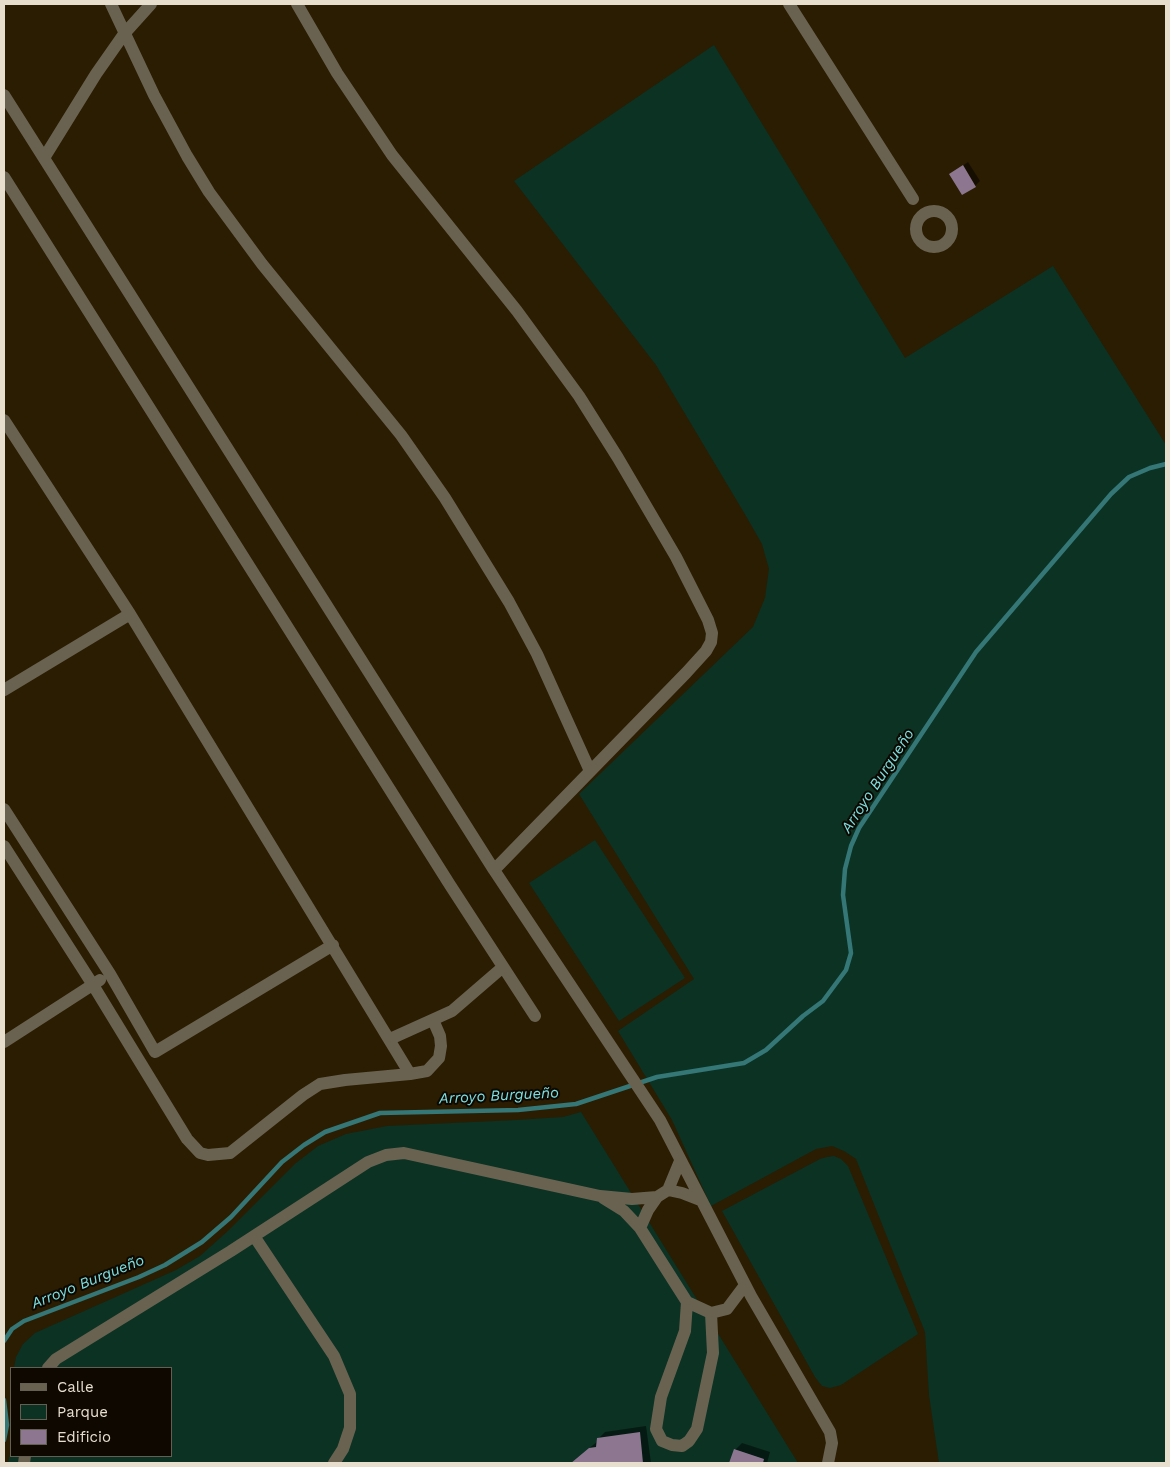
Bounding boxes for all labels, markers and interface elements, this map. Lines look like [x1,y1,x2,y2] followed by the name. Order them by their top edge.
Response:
[838,726,918,836] water label: Arroyo Burgueño
[439,1084,559,1108] water label: Arroyo Burgueño
[29,1251,147,1313] water label: Arroyo Burgueño
[10,1367,172,1457] legend
[57,1378,94,1396] text: Calle
[57,1403,108,1421] text: Parque
[57,1428,111,1446] text: Edificio

